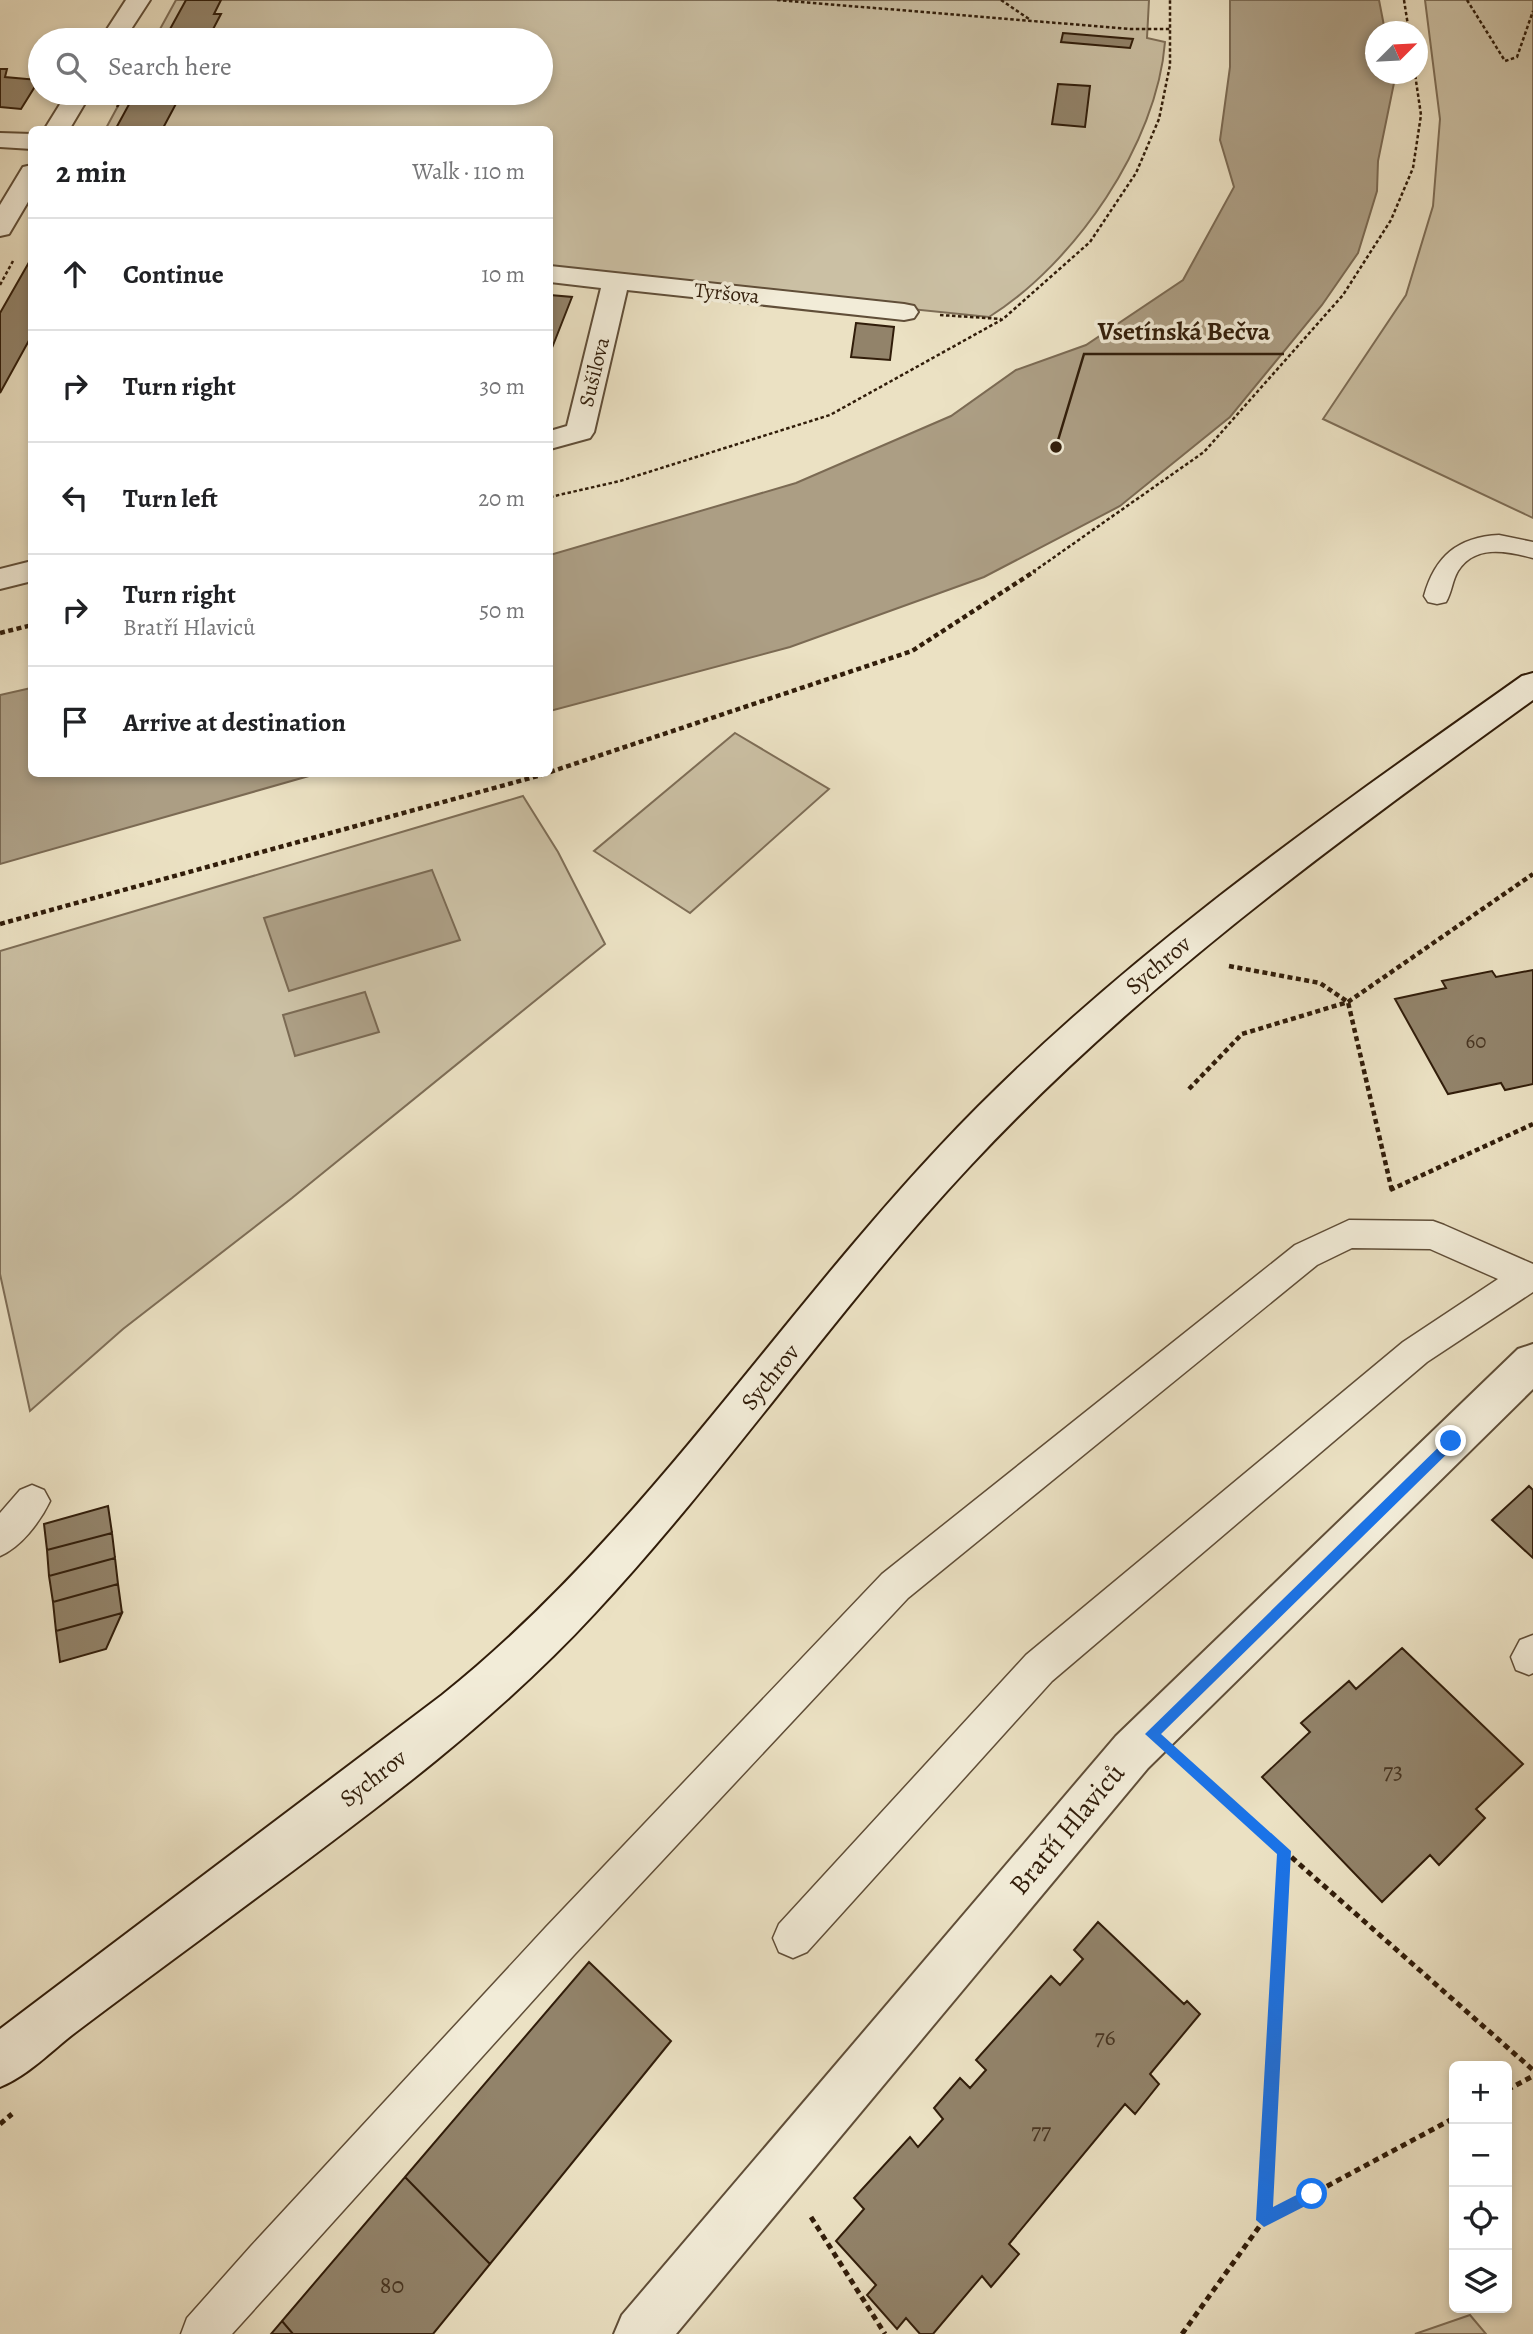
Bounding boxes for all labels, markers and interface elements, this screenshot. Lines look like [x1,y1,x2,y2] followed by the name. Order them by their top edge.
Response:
[1365,21,1428,84] north arrow
[28,28,553,105] search box
[52,48,90,86] icon: search
[108,49,232,84] text: Search here
[56,152,126,192] text: 2 min
[412,156,525,187] text: Walk · 110 m
[56,255,94,293] icon: ahead
[123,257,224,292] text: Continue
[481,259,525,290] text: 10 m
[693,276,761,310] street label: Tyršova
[1084,307,1284,354] callout: Vsetínská Bečva
[1097,314,1271,349] text: Vsetínská Bečva
[572,334,616,410] street label: Sušilova
[56,367,94,405] icon: right
[123,369,236,404] text: Turn right
[479,371,525,402] text: 30 m
[56,479,94,517] icon: left
[123,481,218,516] text: Turn left
[478,483,525,514] text: 20 m
[123,577,236,612] text: Turn right
[56,591,94,629] icon: right
[479,595,525,626] text: 50 m
[123,612,255,643] text: Bratří Hlaviců
[56,703,94,741] icon: arrive
[123,705,346,740] text: Arrive at destination
[1118,928,1198,1002] street label: Sychrov
[1466,1027,1486,1055] house number: 60
[733,1337,807,1417] street label: Sychrov
[1435,1425,1466,1456] route end
[333,1742,413,1814] street label: Sychrov
[1001,1754,1134,1903] street label: Bratří Hlaviců
[1383,1755,1403,1787] house number: 73
[1094,2021,1116,2053] house number: 76
[1449,2061,1512,2313] map controls
[1449,2061,1512,2124] button: +
[1031,2115,1052,2147] house number: 77
[1449,2124,1512,2187] button: −
[1296,2178,1327,2209] route start
[1449,2187,1512,2250] button: locate
[1449,2250,1512,2313] button: layers
[380,2269,404,2301] house number: 80

